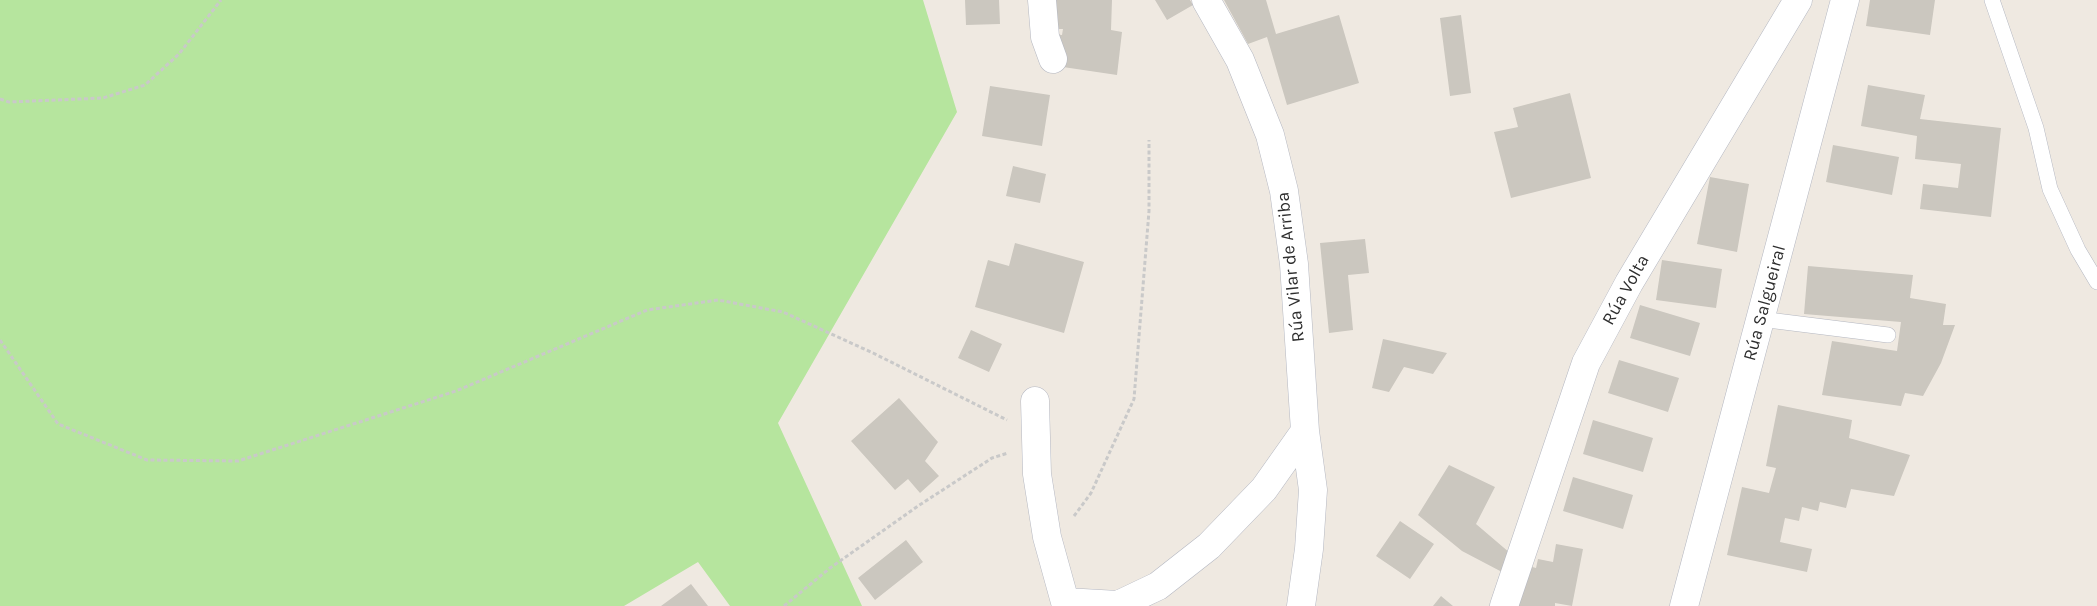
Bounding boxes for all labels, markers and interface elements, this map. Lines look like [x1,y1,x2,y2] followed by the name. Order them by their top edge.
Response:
[1272,191,1310,343] street label: Rúa Vilar de Arriba
[1739,243,1791,363] street label: Rúa Salgueiral
[1598,251,1654,329] street label: Rúa Volta

